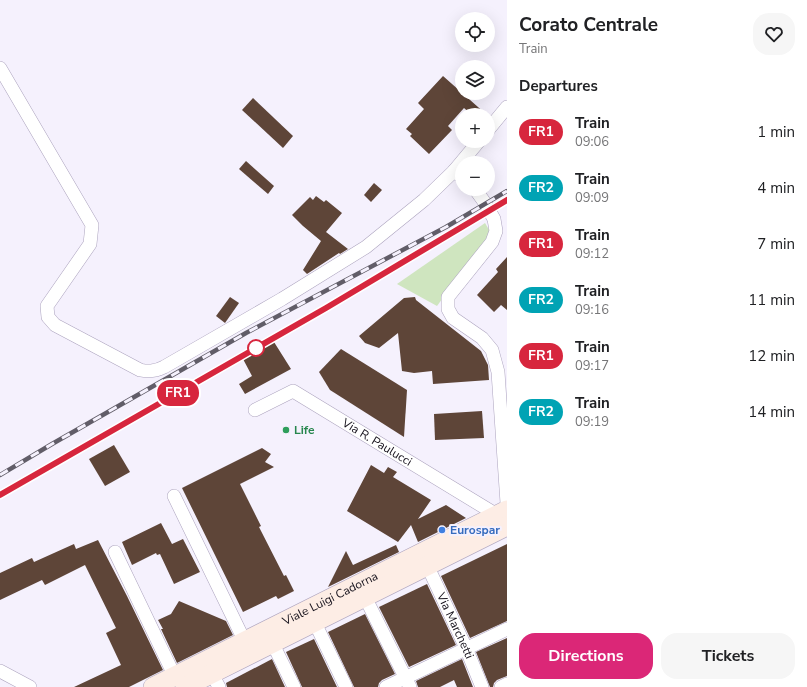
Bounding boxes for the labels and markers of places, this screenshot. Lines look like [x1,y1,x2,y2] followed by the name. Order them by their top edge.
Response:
[247,339,265,357] unlabelled marker
[294,422,315,438] place label: Life
[281,425,291,435] marker: Life
[450,522,500,538] place label: Eurospar
[437,525,447,535] marker: Eurospar

